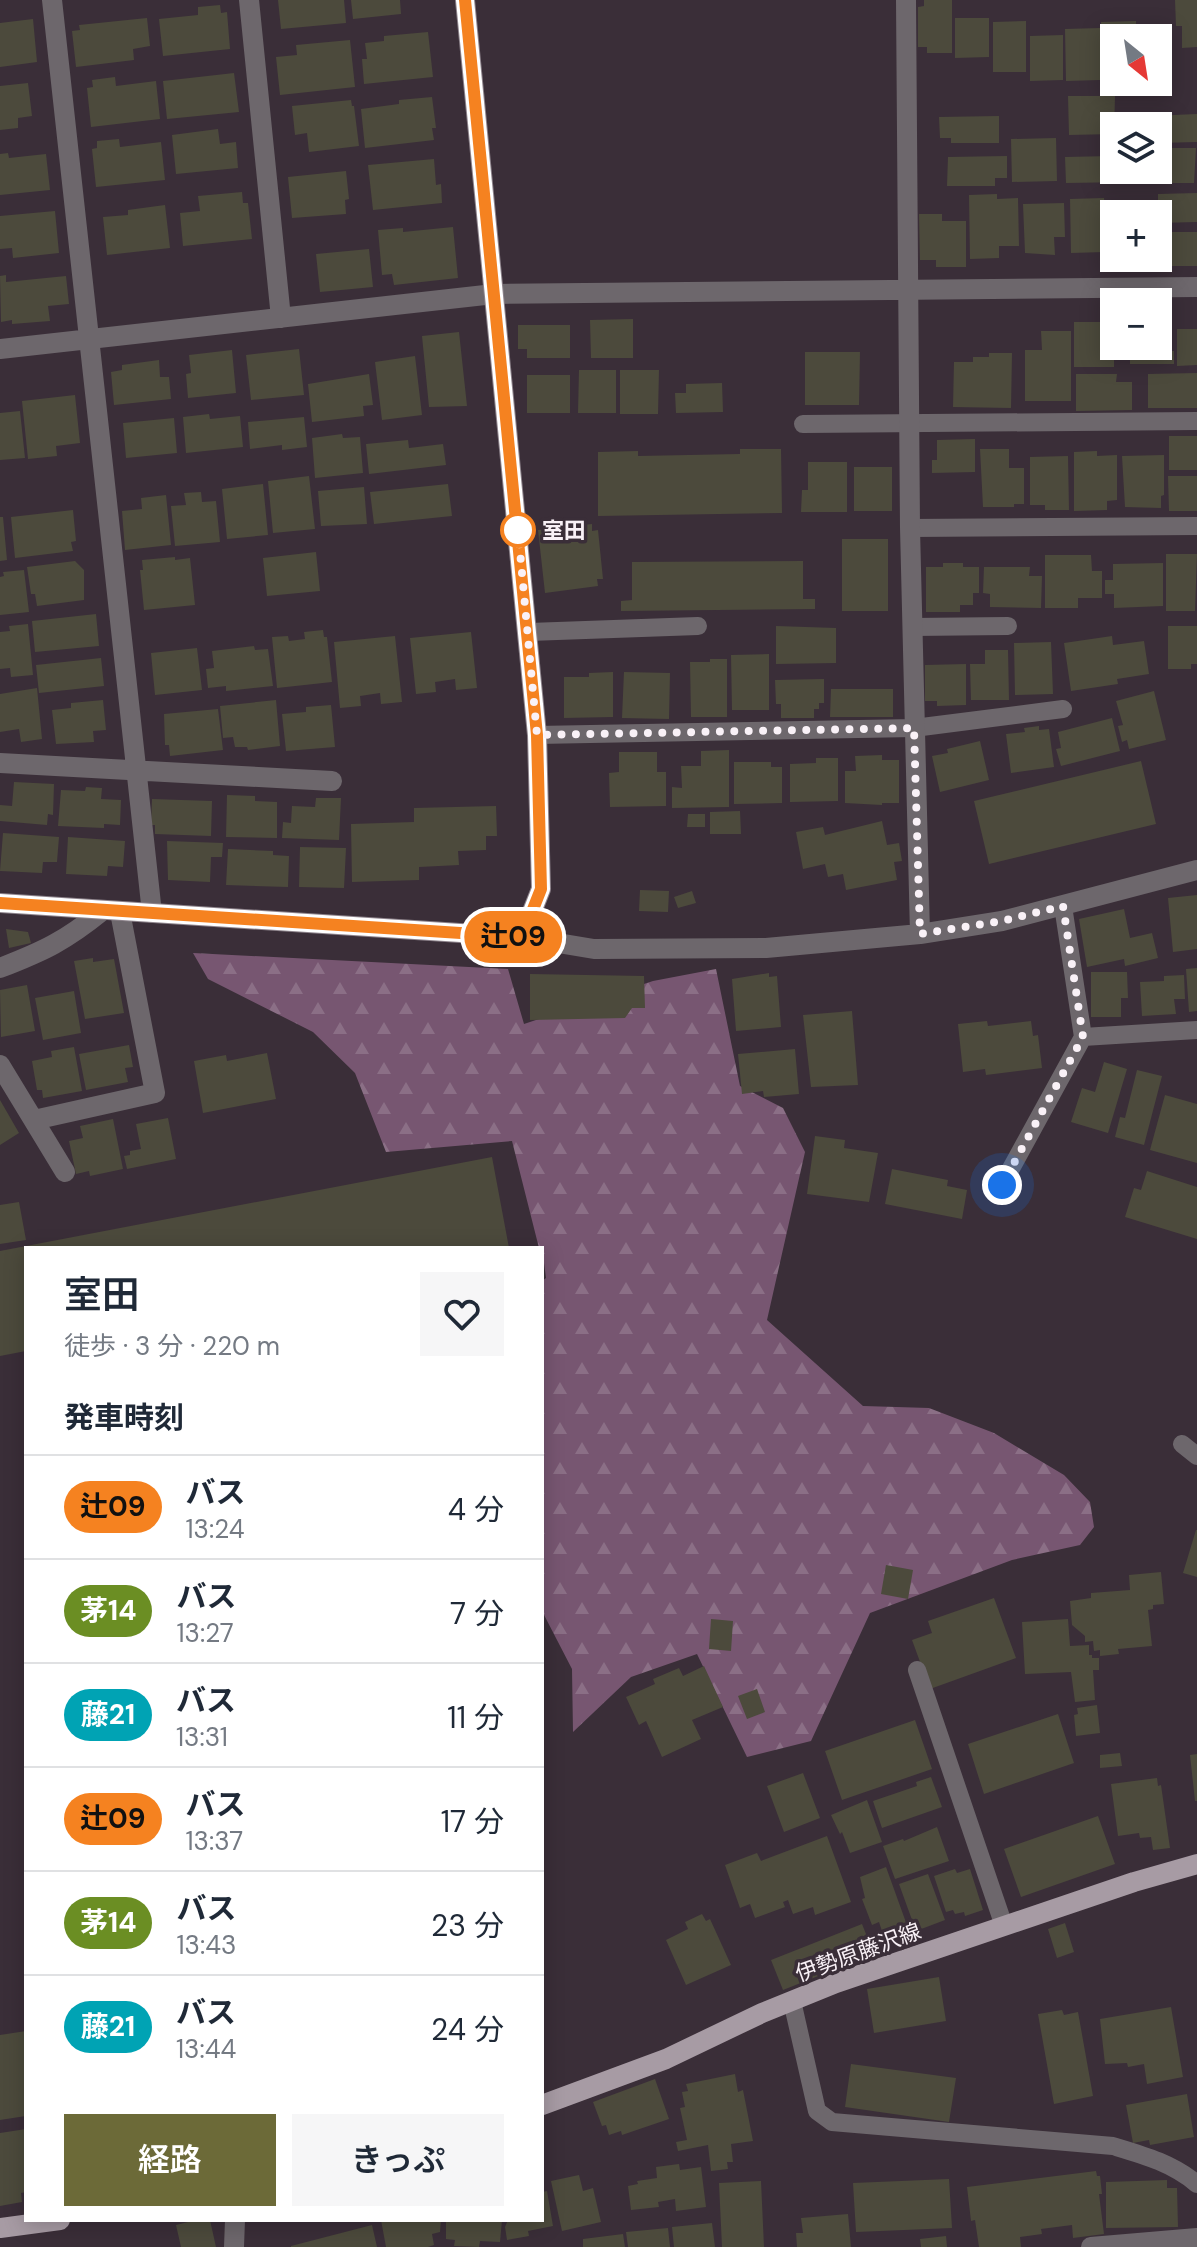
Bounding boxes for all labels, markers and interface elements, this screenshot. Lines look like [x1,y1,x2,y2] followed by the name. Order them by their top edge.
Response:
[1100,24,1172,96] north arrow
[1100,24,1172,360] map controls
[1100,112,1172,184] button: layers
[1100,200,1172,272] button: +
[1100,288,1172,360] button: −
[501,513,535,547] marker: 室田
[542,516,586,545] place label: 室田
[467,911,559,963] line badge: 辻09
[480,918,546,955] text: 辻09
[982,1165,1022,1205] your location
[64,1270,140,1320] text: 室田
[420,1272,504,1356] button: heart
[64,1329,280,1363] text: 徒歩 · 3 分 · 220 m
[64,1398,184,1437] text: 発車時刻
[186,1473,246,1512] text: バス
[80,1488,146,1525] text: 辻09
[448,1490,504,1529] text: 4 分
[186,1512,245,1546] text: 13:24
[176,1577,236,1616] text: バス
[80,1592,136,1629] text: 茅14
[450,1594,504,1633] text: 7 分
[176,1616,234,1650] text: 13:27
[176,1681,236,1720] text: バス
[81,1696,135,1733] text: 藤21
[447,1698,504,1737] text: 11 分
[176,1720,228,1754] text: 13:31
[186,1785,246,1824] text: バス
[80,1800,146,1837] text: 辻09
[441,1802,504,1841] text: 17 分
[186,1824,243,1858] text: 13:37
[176,1889,236,1928] text: バス
[80,1904,136,1941] text: 茅14
[431,1906,504,1945] text: 23 分
[791,1916,925,1989] street label: 伊勢原藤沢線
[176,1928,236,1962] text: 13:43
[176,1993,236,2032] text: バス
[81,2008,135,2045] text: 藤21
[431,2010,504,2049] text: 24 分
[176,2032,236,2066] text: 13:44
[64,2114,276,2206] button: 経路
[292,2114,504,2206] button: きっぷ

